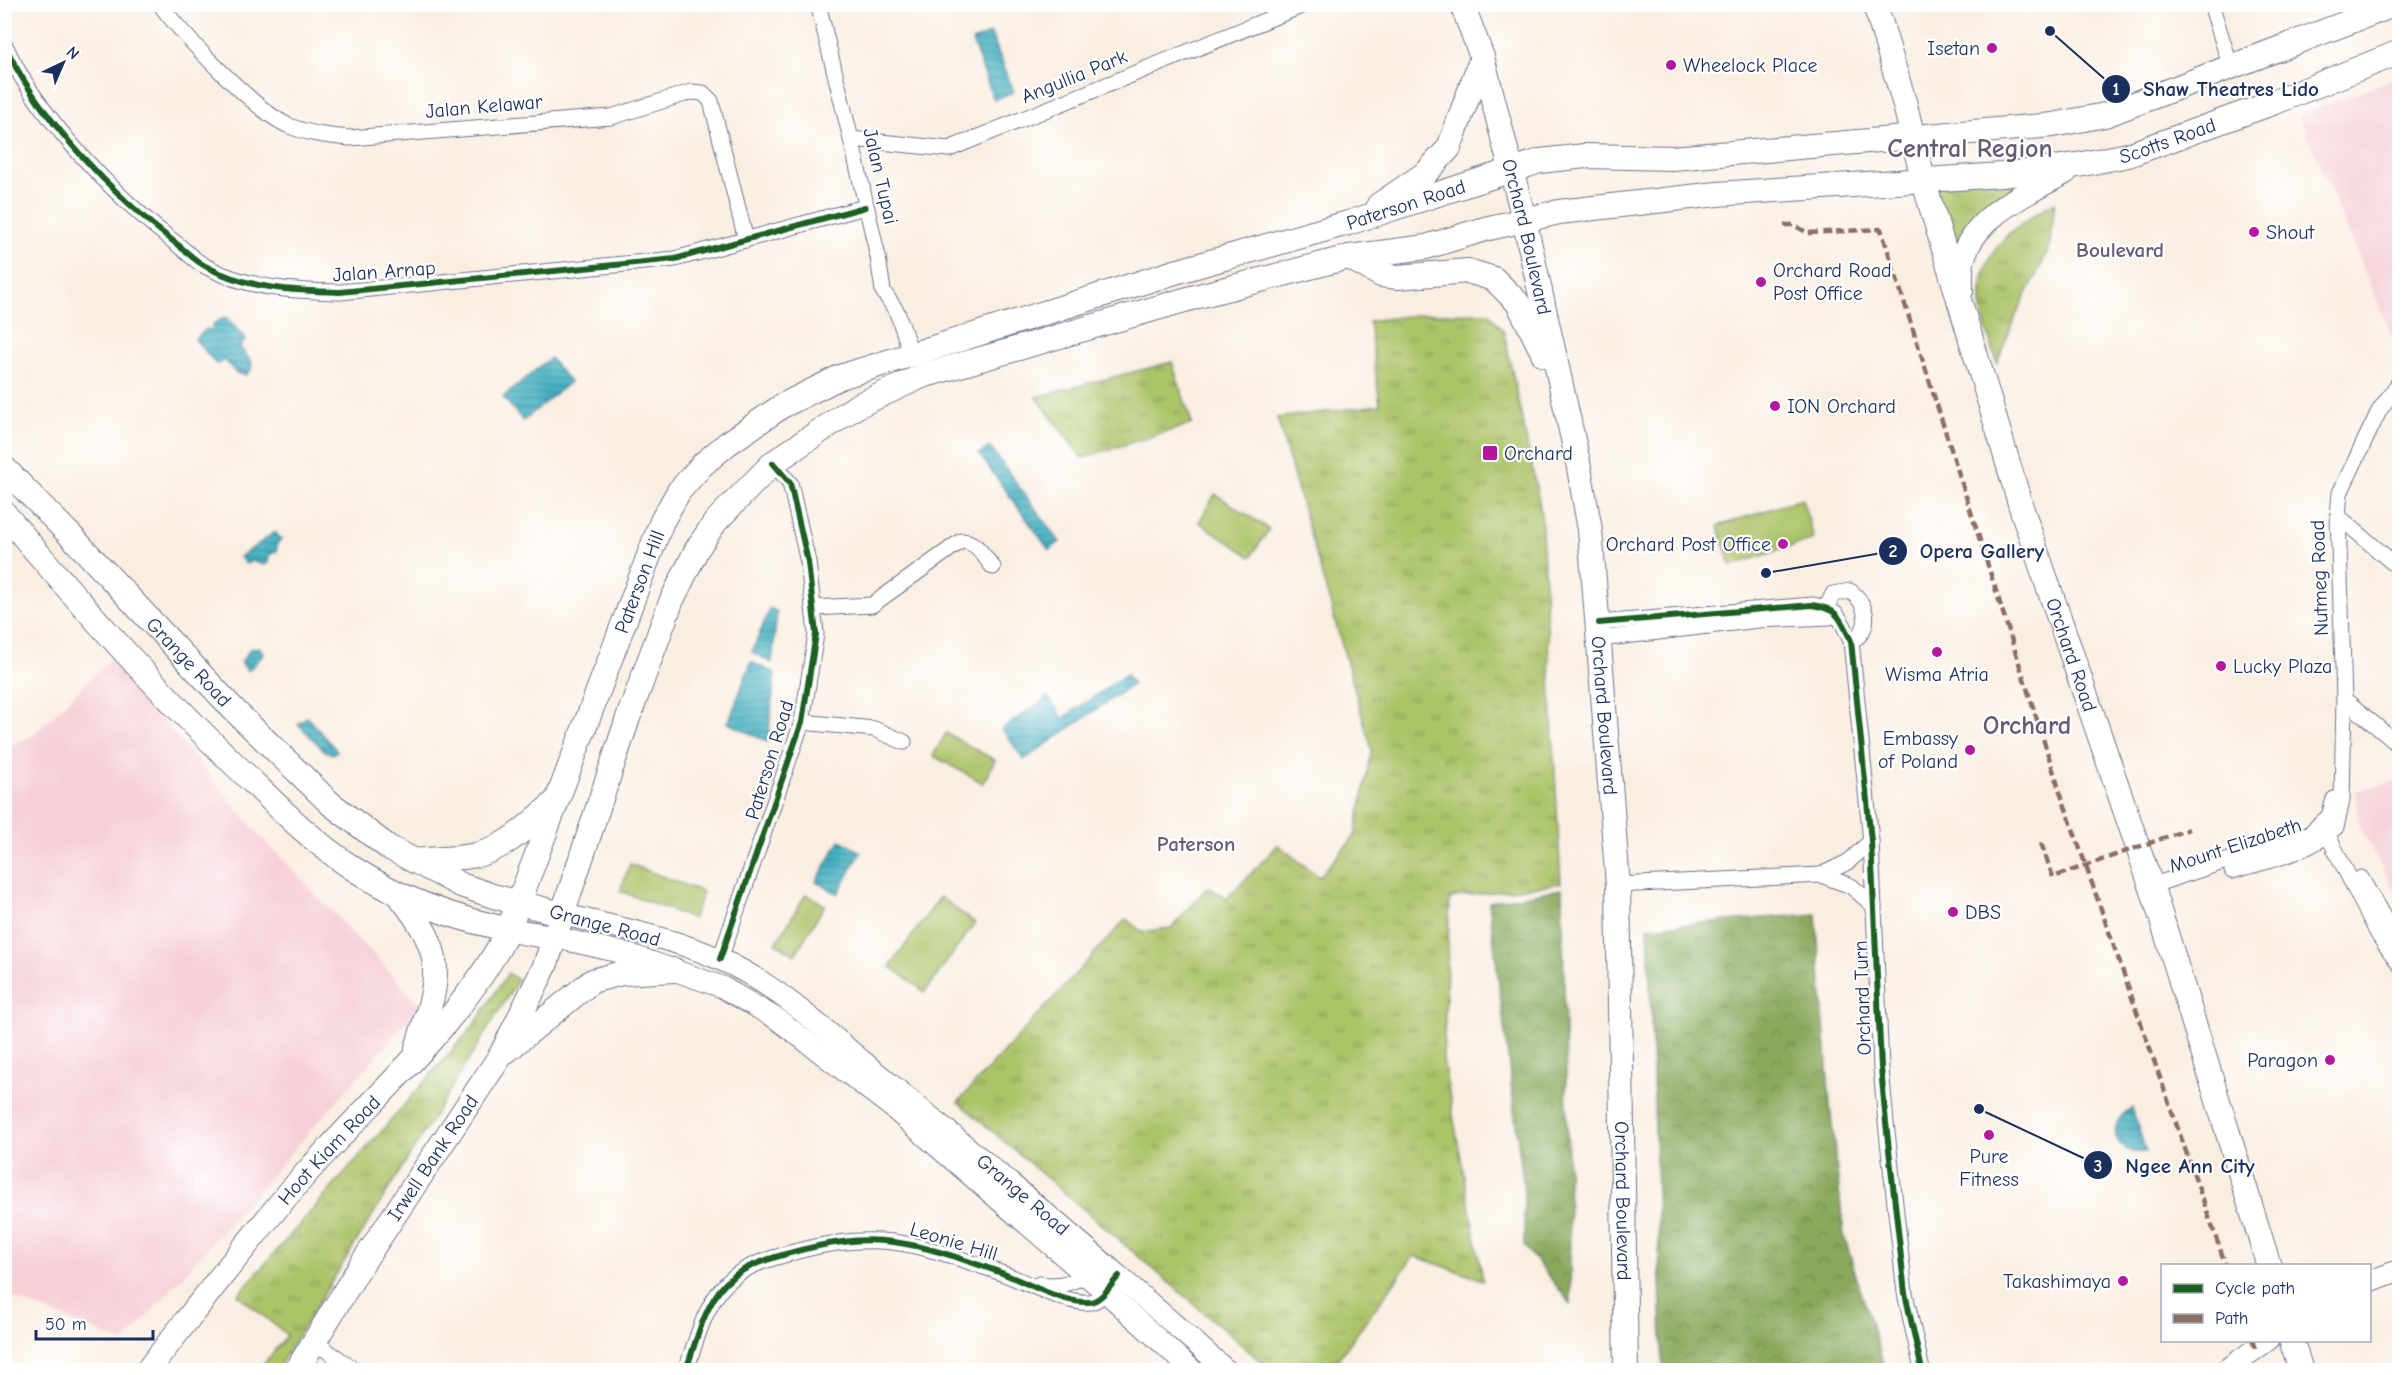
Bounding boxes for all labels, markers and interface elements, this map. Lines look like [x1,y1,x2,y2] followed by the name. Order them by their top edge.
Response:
[33,33,93,93] north arrow
[1927,37,1980,60] place label: Isetan
[1985,41,1999,55] marker: Isetan
[63,43,83,63] text: N
[1018,45,1131,108] street label: Angullia Park
[1683,54,1818,77] place label: Wheelock Place
[1664,58,1678,72] marker: Wheelock Place
[2101,69,2331,108] callout: Shaw Theatres Lido
[2143,77,2319,101] text: Shaw Theatres Lido
[2112,79,2120,100] text: 1
[424,90,544,123] street label: Jalan Kelawar
[2118,113,2219,168] street label: Scotts Road
[858,126,903,226] street label: Jalan Tupai
[1887,134,2053,164] district label: Central Region
[1497,156,1556,317] street label: Orchard Boulevard
[1344,175,1468,235] street label: Paterson Road
[2266,221,2316,244] place label: Shout
[2247,225,2261,239] marker: Shout
[2076,238,2164,262] district label: Boulevard
[332,256,436,287] street label: Jalan Arnap
[1773,259,1892,305] place label: Orchard Road Post Office
[1754,275,1768,289] marker: Orchard Road Post Office
[1787,395,1896,418] place label: ION Orchard
[1768,399,1782,413] marker: ION Orchard
[1504,442,1573,465] place label: Orchard
[1481,444,1499,462] marker: Orchard
[2306,520,2333,636] street label: Nutmeg Road
[610,527,669,637] street label: Paterson Hill
[1878,532,2056,571] callout: Opera Gallery
[1606,533,1771,556] place label: Orchard Post Office
[1776,537,1790,551] marker: Orchard Post Office
[1920,539,2045,563] text: Opera Gallery
[1889,541,1898,562] text: 2
[2041,595,2101,715] street label: Orchard Road
[141,613,236,712] street label: Grange Road
[1586,635,1622,796] street label: Orchard Boulevard
[1930,645,1944,659] marker: Wisma Atria
[2233,655,2332,678] place label: Lucky Plaza
[2214,659,2228,673] marker: Lucky Plaza
[1885,663,1989,686] place label: Wisma Atria
[740,698,799,823] street label: Paterson Road
[1983,711,2071,741] district label: Orchard
[1878,727,1958,773] place label: Embassy of Poland
[1963,743,1977,757] marker: Embassy of Poland
[2166,813,2304,878] street label: Mount Elizabeth
[1157,832,1235,856] district label: Paterson
[547,900,663,951] street label: Grange Road
[1965,901,2001,924] place label: DBS
[1946,905,1960,919] marker: DBS
[1849,940,1876,1056] street label: Orchard Turn
[2247,1049,2318,1072] place label: Paragon
[2323,1053,2337,1067] marker: Paragon
[273,1091,385,1210] street label: Hoot Kiam Road
[383,1091,483,1225] street label: Irwell Bank Road
[1610,1121,1636,1281] street label: Orchard Boulevard
[1982,1128,1996,1142] marker: Pure Fitness
[1959,1145,2019,1191] place label: Pure Fitness
[2083,1146,2266,1185] callout: Ngee Ann City
[972,1149,1074,1240] street label: Grange Road
[2125,1154,2255,1178] text: Ngee Ann City
[2094,1156,2102,1177] text: 3
[907,1217,1000,1266] street label: Leonie Hill
[2161,1264,2371,1342] legend
[2003,1270,2111,1293] place label: Takashimaya
[2116,1274,2130,1288] marker: Takashimaya
[2215,1278,2295,1299] text: Cycle path
[36,1303,153,1341] scale bar
[2215,1308,2248,1329] text: Path
[45,1314,87,1335] text: 50 m

